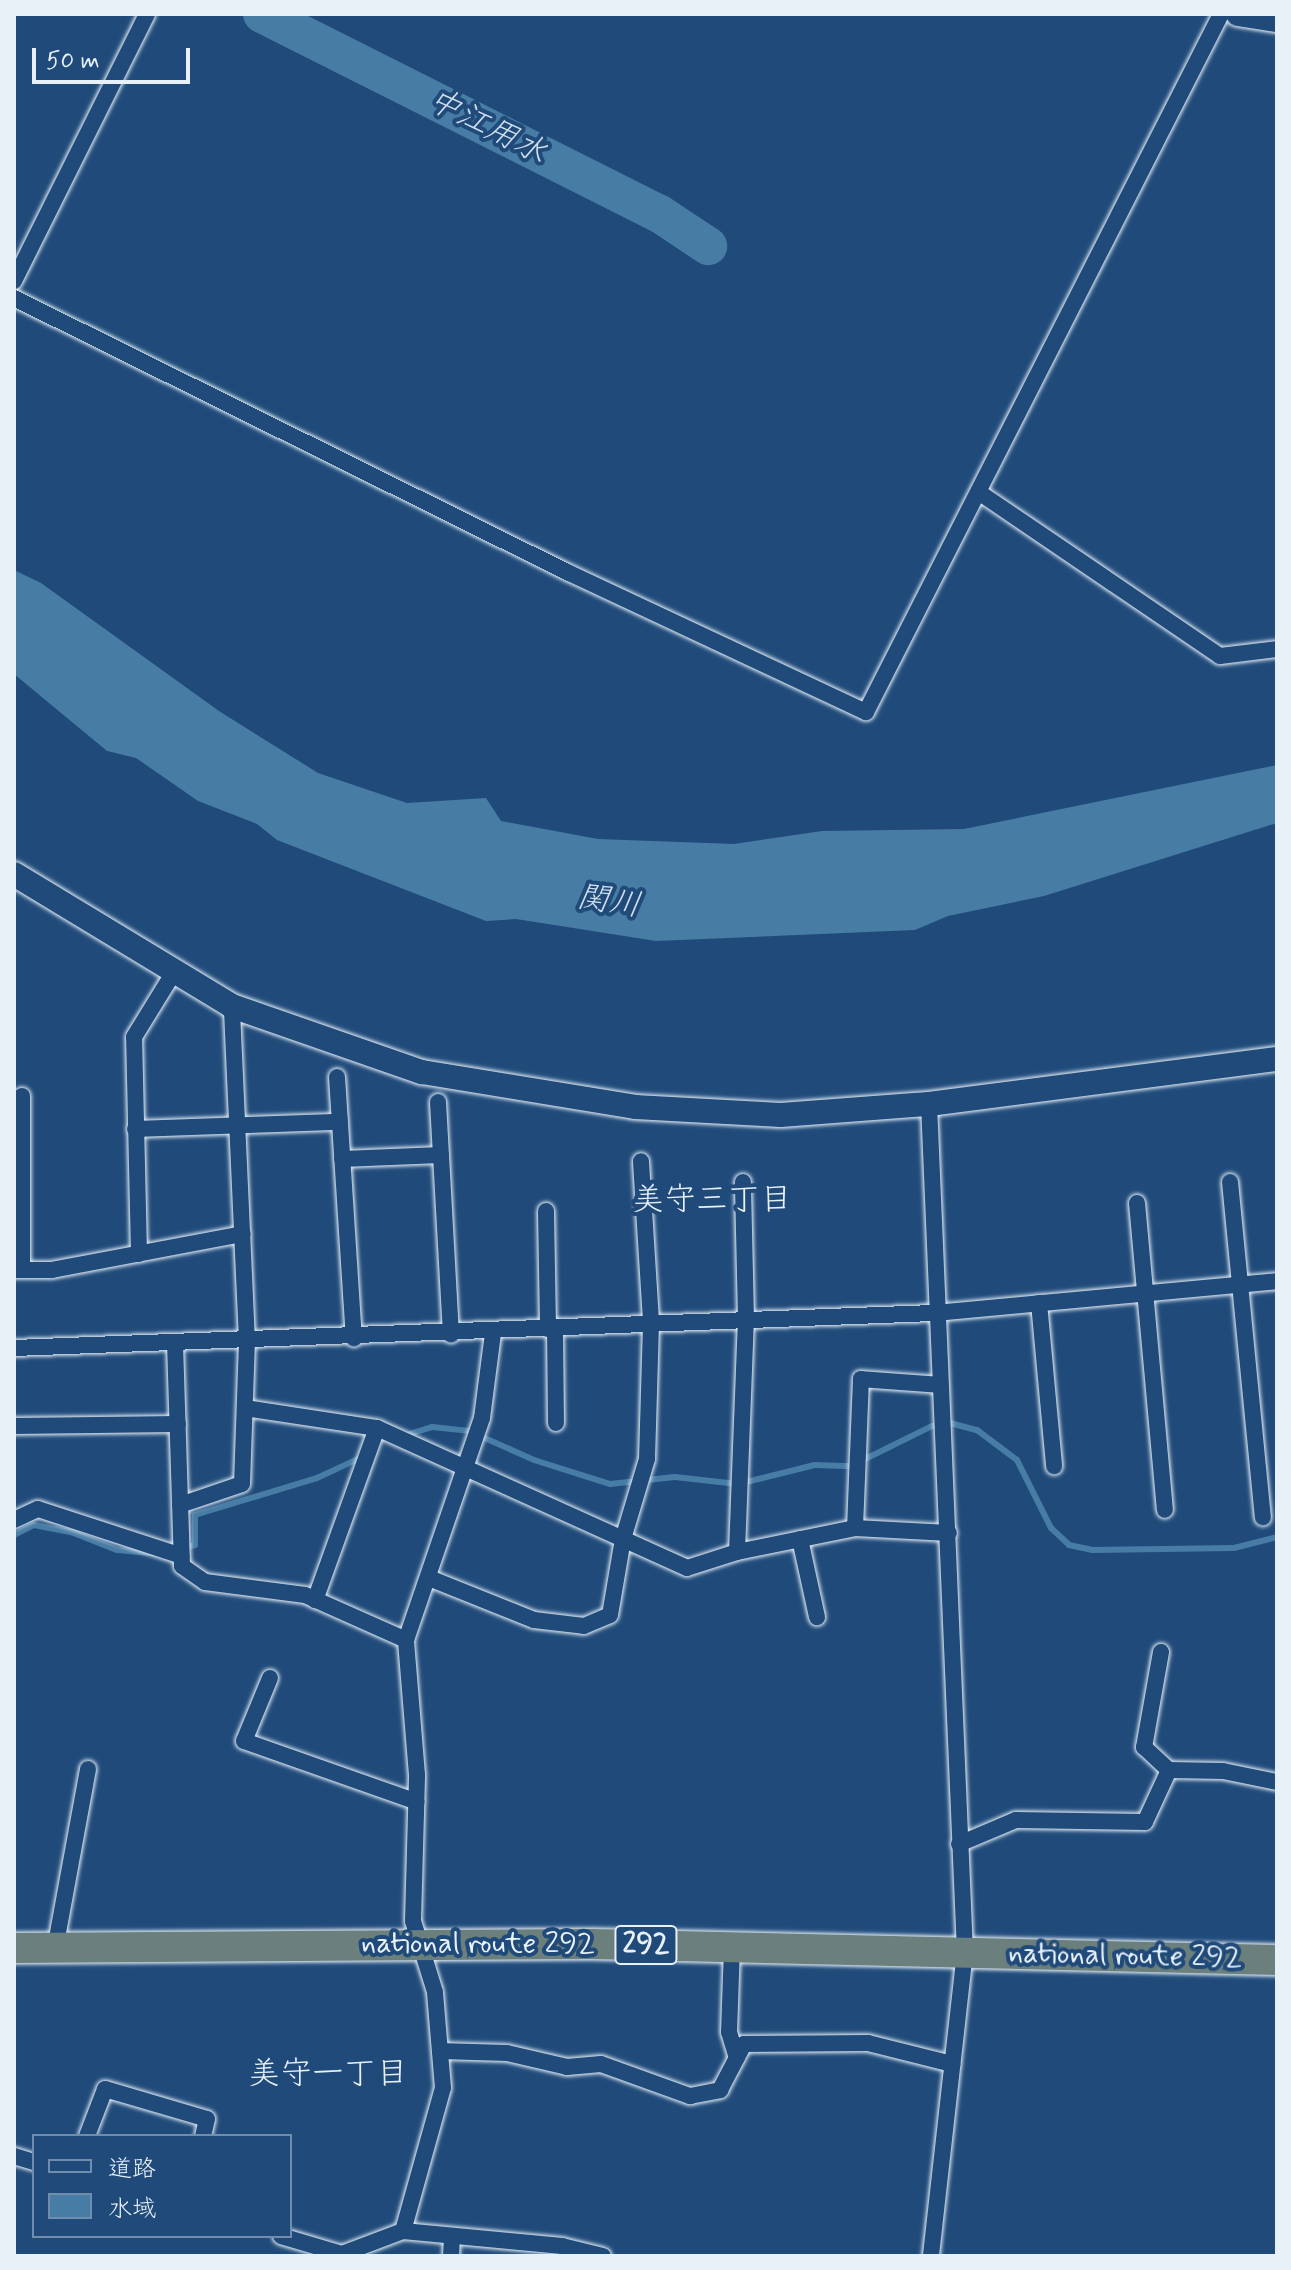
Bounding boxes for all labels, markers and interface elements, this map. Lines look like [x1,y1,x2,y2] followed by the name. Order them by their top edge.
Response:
[36,32,194,82] scale bar
[46,46,100,77] text: 50 m
[421,81,553,173] water label: 中江用水
[574,878,644,926] water label: 関川
[632,1181,792,1219] district label: 美守三丁目
[614,1921,678,1969] road number: 292
[361,1926,595,1962] street label: national route 292
[1008,1936,1242,1976] street label: national route 292
[248,2055,408,2093] district label: 美守一丁目
[32,2134,292,2238] legend
[108,2154,156,2185] text: 道路
[108,2194,156,2225] text: 水域

